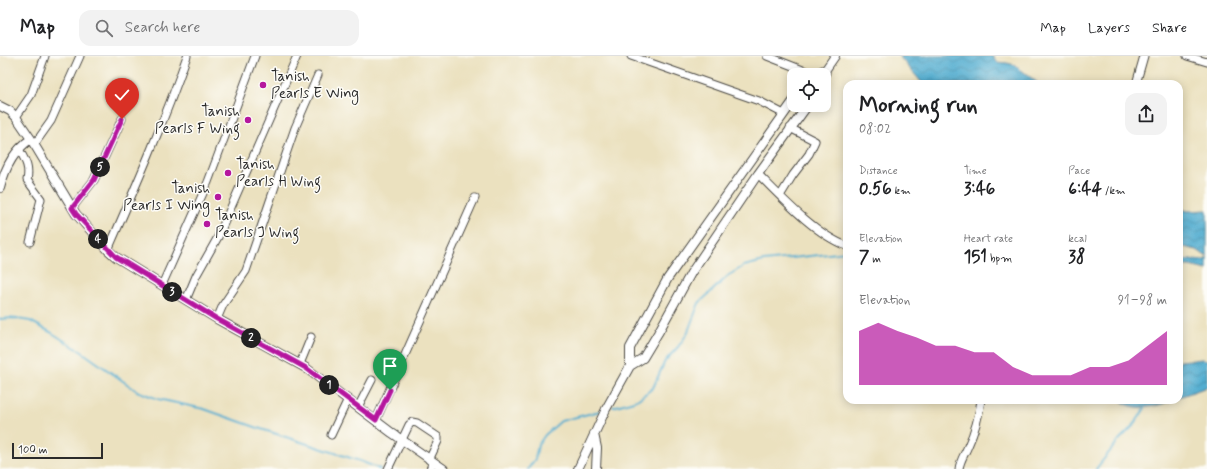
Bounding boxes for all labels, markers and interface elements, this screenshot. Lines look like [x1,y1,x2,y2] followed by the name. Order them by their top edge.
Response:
[79,10,359,46] search box
[20,15,55,40] text: Map
[93,17,115,39] icon: search
[125,18,200,38] text: Search here
[1040,19,1066,37] text: Map
[1088,19,1130,37] text: Layers
[1152,19,1187,37] text: Share
[271,67,359,105] place label: Tanish Pearls E Wing
[787,68,831,112] map controls
[787,68,831,112] button: locate
[105,78,139,119] pin
[258,80,268,90] marker: Tanish Pearls E Wing
[111,84,133,106] icon: check
[859,92,978,120] text: Morning run
[1125,93,1167,135] button: share
[155,102,240,140] place label: Tanish Pearls F Wing
[243,115,253,125] marker: Tanish Pearls F Wing
[859,121,891,138] text: 08:02
[236,155,321,193] place label: Tanish Pearls H Wing
[90,157,110,177] pin: 5
[97,160,103,174] text: 5
[859,164,898,178] text: Distance
[964,164,987,178] text: Time
[1068,164,1090,178] text: Pace
[223,168,233,178] marker: Tanish Pearls H Wing
[859,178,892,200] text: 0.56
[964,178,995,200] text: 3:46
[1068,178,1102,200] text: 6:44
[123,179,210,217] place label: Tanish Pearls I Wing
[892,184,911,198] text: km
[1102,184,1126,198] text: /km
[213,192,223,202] marker: Tanish Pearls I Wing
[215,206,299,244] place label: Tanish Pearls J Wing
[202,219,212,229] marker: Tanish Pearls J Wing
[88,229,108,249] pin: 4
[95,232,101,246] text: 4
[859,232,902,246] text: Elevation
[964,232,1013,246] text: Heart rate
[1068,232,1087,246] text: kcal
[859,246,869,268] text: 7
[964,246,987,268] text: 151
[1068,246,1085,268] text: 38
[869,252,881,266] text: m
[987,252,1012,266] text: bpm
[162,282,182,302] pin: 3
[170,285,174,299] text: 3
[859,292,910,309] text: Elevation
[1118,292,1167,309] text: 91–98 m
[241,328,261,348] pin: 2
[248,331,254,345] text: 2
[373,349,407,390] pin
[379,355,401,377] icon: arrive
[319,375,339,395] pin: 1
[327,378,331,392] text: 1
[12,441,103,460] scale bar
[18,443,48,457] text: 100 m

